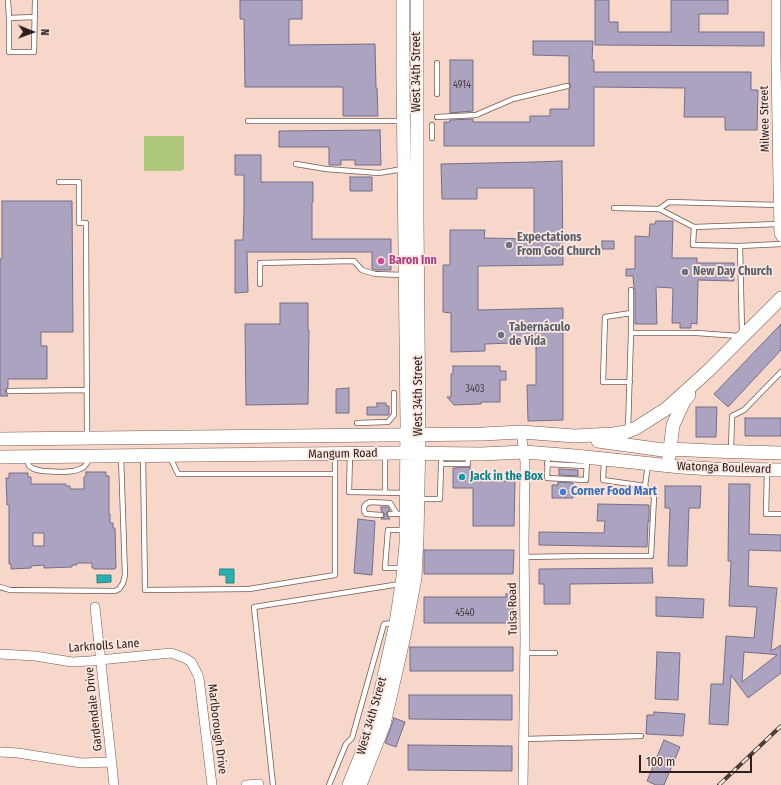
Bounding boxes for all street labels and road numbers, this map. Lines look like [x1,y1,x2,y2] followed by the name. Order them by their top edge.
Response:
[410,32,424,112] street label: West 34th Street
[757,85,773,153] street label: Milwee Street
[412,356,426,436] street label: West 34th Street
[308,446,378,462] street label: Mangum Road
[677,459,771,477] street label: Watonga Boulevard
[505,582,521,636] street label: Tulsa Road
[68,636,140,656] street label: Larknolls Lane
[82,666,106,752] street label: Gardendale Drive
[354,675,390,757] street label: West 34th Street
[204,683,230,775] street label: Marlborough Drive

